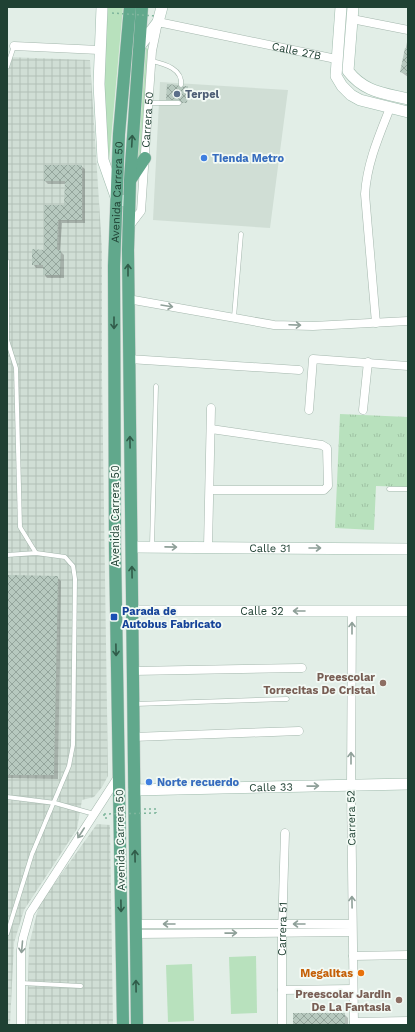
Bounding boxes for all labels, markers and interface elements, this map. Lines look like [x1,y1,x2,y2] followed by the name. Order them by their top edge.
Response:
[271,40,322,63] street label: Calle 27B
[185,88,220,101] place label: Terpel
[172,89,182,99] marker: Terpel
[139,91,156,148] street label: Carrera 50
[129,134,136,147] one-way arrow
[109,141,126,243] street label: Avenida Carrera 50
[212,152,284,165] place label: Tienda Metro
[199,153,209,163] marker: Tienda Metro
[124,264,132,277] one-way arrow
[160,302,173,310] one-way arrow
[110,316,118,329] one-way arrow
[288,322,301,329] one-way arrow
[126,436,134,449] one-way arrow
[109,465,122,567] street label: Avenida Carrera 50
[249,542,291,555] street label: Calle 31
[164,543,177,551] one-way arrow
[308,544,321,552] one-way arrow
[128,566,136,579] one-way arrow
[122,605,222,631] place label: Parada de Autobus Fabricato
[240,605,284,618] street label: Calle 32
[293,607,306,615] one-way arrow
[109,612,119,622] marker: Parada de Autobus Fabricato
[348,622,356,635] one-way arrow
[112,643,120,656] one-way arrow
[263,671,375,697] place label: Preescolar Torrecitas De Cristal
[378,678,388,688] marker: Preescolar Torrecitas De Cristal
[347,752,355,765] one-way arrow
[157,776,240,789] place label: Norte recuerdo
[144,777,154,787] marker: Norte recuerdo
[249,781,293,794] street label: Calle 33
[306,782,319,790] one-way arrow
[113,789,128,891] street label: Avenida Carrera 50
[345,790,358,846] street label: Carrera 52
[77,827,85,838] one-way arrow
[131,850,139,863] one-way arrow
[348,896,356,909] one-way arrow
[117,899,125,912] one-way arrow
[276,902,290,956] street label: Carrera 51
[163,920,176,928] one-way arrow
[293,920,306,928] one-way arrow
[224,929,237,937] one-way arrow
[18,940,26,953] one-way arrow
[300,967,353,980] place label: Megalitas
[356,968,366,978] marker: Megalitas
[132,980,140,993] one-way arrow
[295,988,392,1014] place label: Preescolar Jardin De La Fantasia
[394,995,404,1005] marker: Preescolar Jardin De La Fantasia

